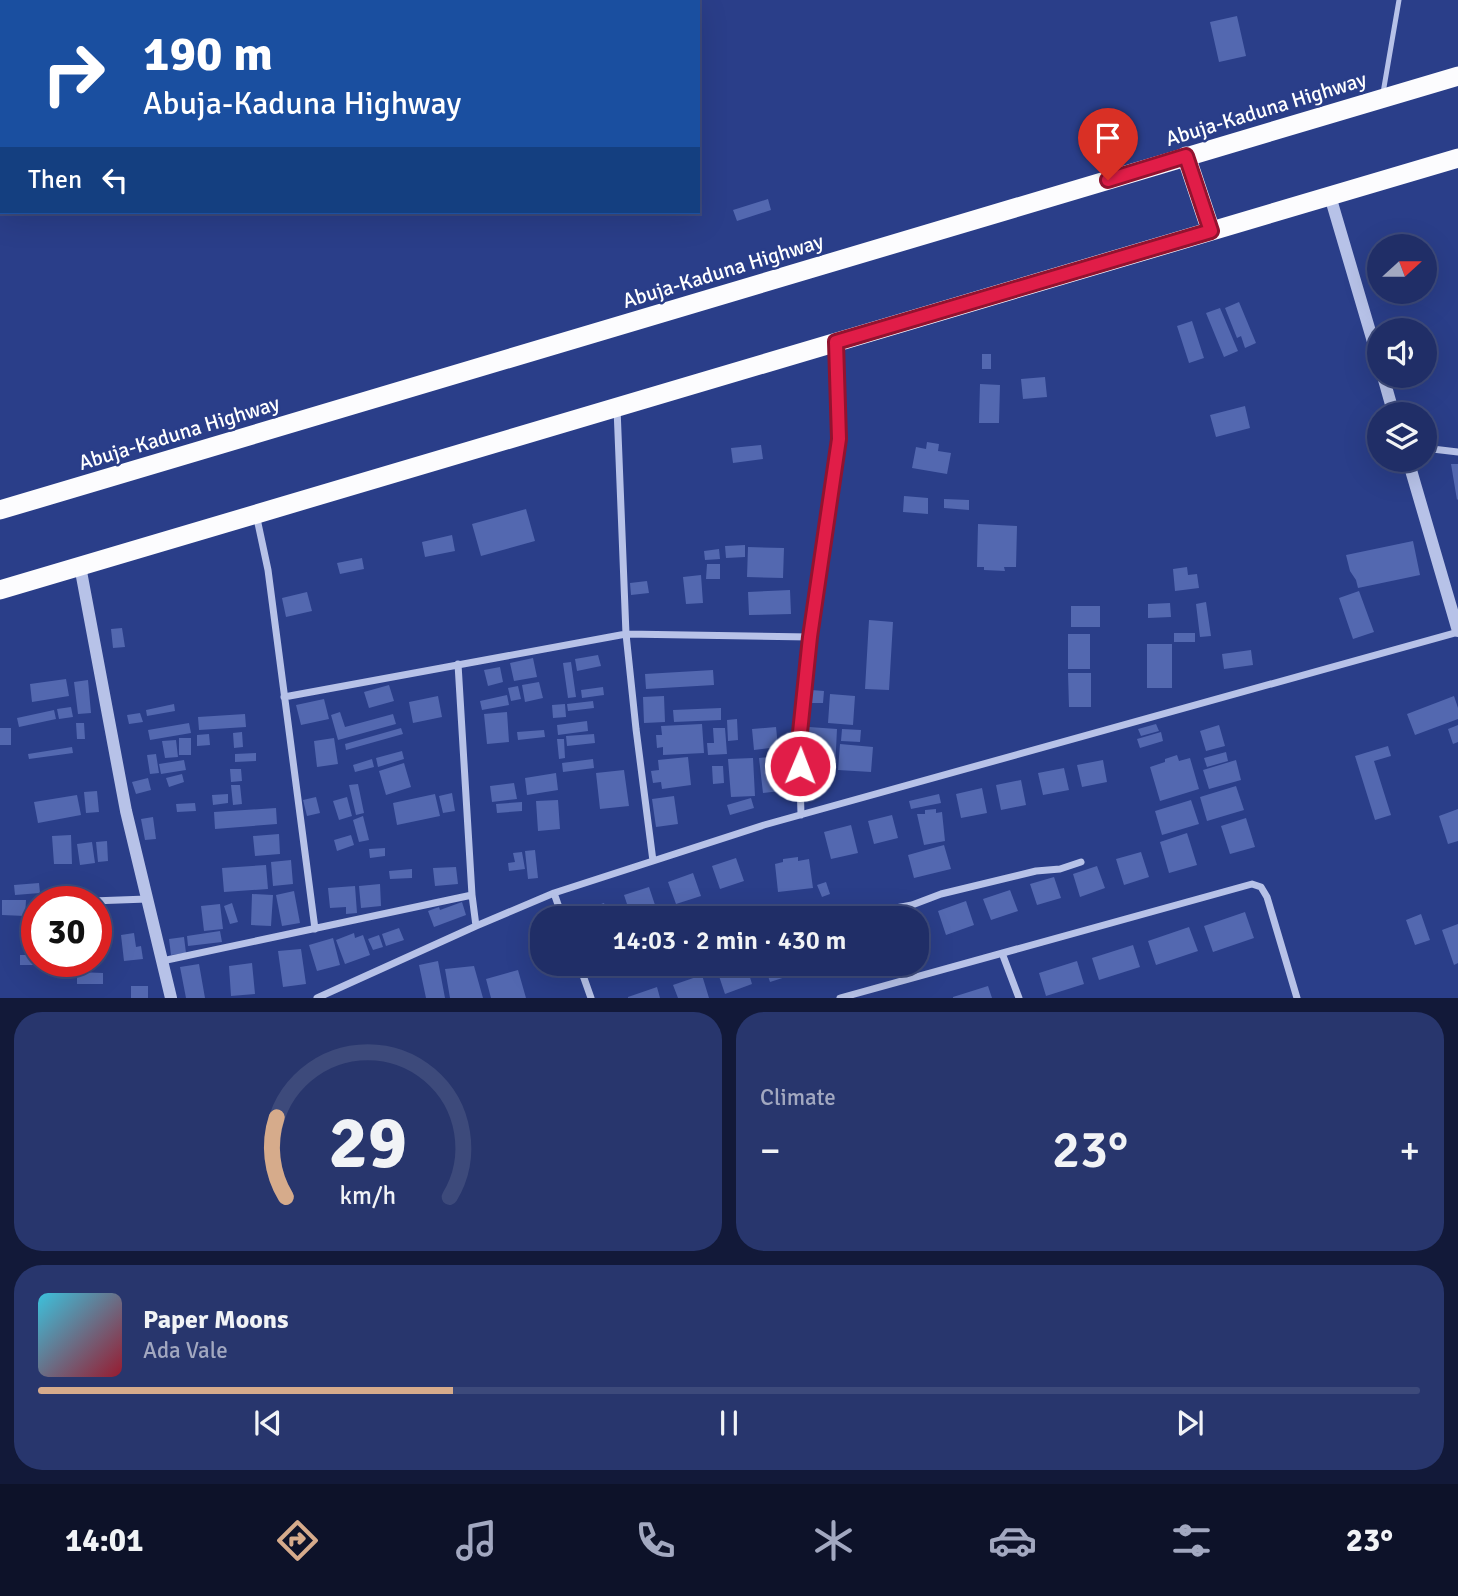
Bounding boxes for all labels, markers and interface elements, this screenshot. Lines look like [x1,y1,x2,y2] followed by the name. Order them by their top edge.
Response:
[143,24,273,84] text: 190 m
[28,28,119,119] icon: right
[1162,66,1370,152] street label: Abuja-Kaduna Highway
[143,84,461,123] text: Abuja-Kaduna Highway
[1078,108,1138,180] pin
[1089,119,1127,157] icon: arrive
[96,161,134,199] icon: left
[28,164,82,196] text: Then
[619,228,827,314] street label: Abuja-Kaduna Highway
[1367,234,1437,304] north arrow
[1367,234,1437,472] map controls
[1367,318,1437,388] button: sound
[75,390,283,476] street label: Abuja-Kaduna Highway
[1367,402,1437,472] button: layers
[763,729,837,803] position arrow
[21,886,112,977] speed limit sign: 30
[613,925,846,957] text: 14:03 · 2 min · 430 m
[760,1083,836,1112] text: Climate
[329,1100,407,1189] text: 29
[1052,1118,1128,1182] text: 23°
[760,1127,781,1174] text: −
[1399,1127,1420,1174] text: +
[340,1180,396,1211] text: km/h
[143,1304,289,1336] text: Paper Moons
[143,1336,228,1365] text: Ada Vale
[249,1404,287,1442] icon: previous
[710,1404,748,1442] icon: pause
[1171,1404,1209,1442] icon: next
[273,1516,322,1565] icon: directions
[452,1516,501,1565] icon: music
[631,1516,680,1565] icon: phone
[809,1516,858,1565] icon: climate
[988,1516,1037,1565] icon: car
[1167,1516,1216,1565] icon: filters
[65,1521,143,1560] text: 14:01
[1346,1521,1393,1560] text: 23°

